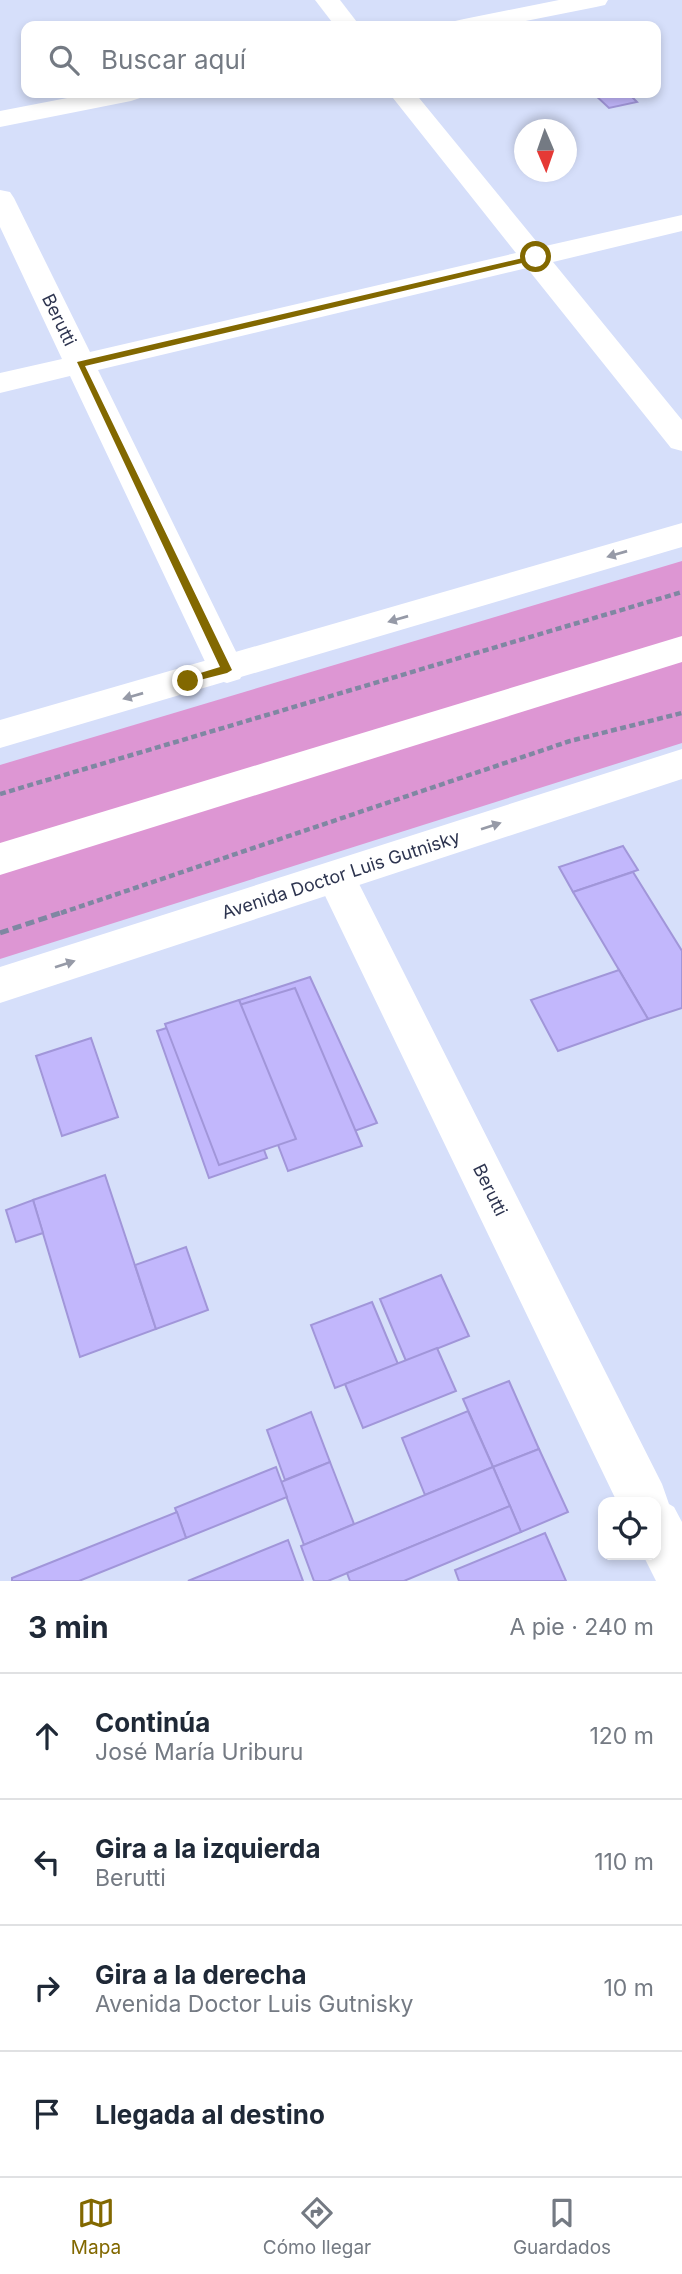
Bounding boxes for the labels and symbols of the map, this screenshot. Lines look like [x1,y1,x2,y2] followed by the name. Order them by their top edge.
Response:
[514,119,577,182] north arrow
[520,241,551,272] route start
[38,290,81,349] street label: Berutti
[606,550,627,560] one-way arrow
[388,614,409,624] one-way arrow
[172,665,203,696] route end
[122,692,143,702] one-way arrow
[481,820,502,831] one-way arrow
[219,826,463,923] street label: Avenida Doctor Luis Gutnisky
[55,958,76,968] one-way arrow
[469,1160,512,1219] street label: Berutti

